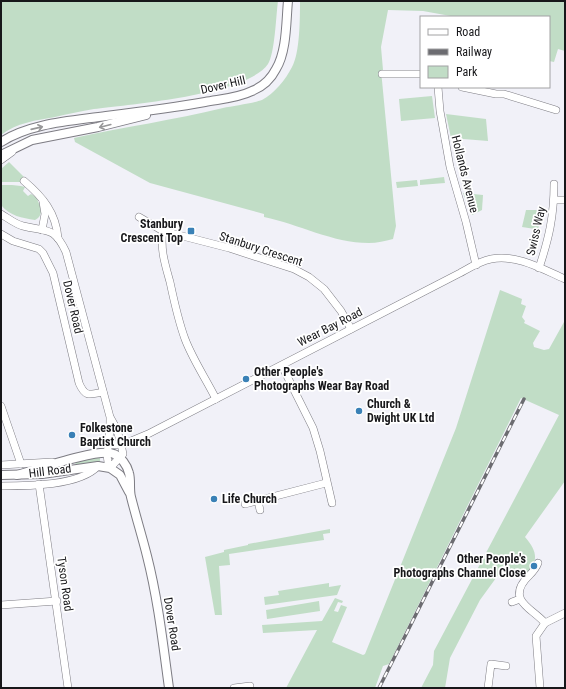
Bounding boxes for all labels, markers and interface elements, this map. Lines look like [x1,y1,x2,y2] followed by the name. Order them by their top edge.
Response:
[420,16,550,88] legend
[456,25,480,39] text: Road
[456,45,492,59] text: Railway
[456,65,478,79] text: Park
[199,73,247,97] street label: Dover Hill
[98,122,111,130] one-way arrow
[30,123,43,131] one-way arrow
[449,134,481,215] street label: Hollands Avenue
[524,205,548,257] street label: Swiss Way
[121,217,184,245] place label: Stanbury Crescent Top
[186,226,196,236] marker: Stanbury Crescent Top
[218,229,305,269] street label: Stanbury Crescent
[60,279,86,335] street label: Dover Road
[295,305,365,349] street label: Wear Bay Road
[254,365,389,393] place label: Other People's Photographs Wear Bay Road
[241,374,251,384] marker: Other People's Photographs Wear Bay Road
[367,397,434,425] place label: Church & Dwight UK Ltd
[354,406,364,416] marker: Church & Dwight UK Ltd
[80,421,151,449] place label: Folkestone Baptist Church
[67,430,77,440] marker: Folkestone Baptist Church
[28,461,72,481] street label: Hill Road
[222,492,277,506] place label: Life Church
[209,494,219,504] marker: Life Church
[394,552,527,580] place label: Other People's Photographs Channel Close
[54,556,76,612] street label: Tyson Road
[529,561,539,571] marker: Other People's Photographs Channel Close
[161,596,183,652] street label: Dover Road

